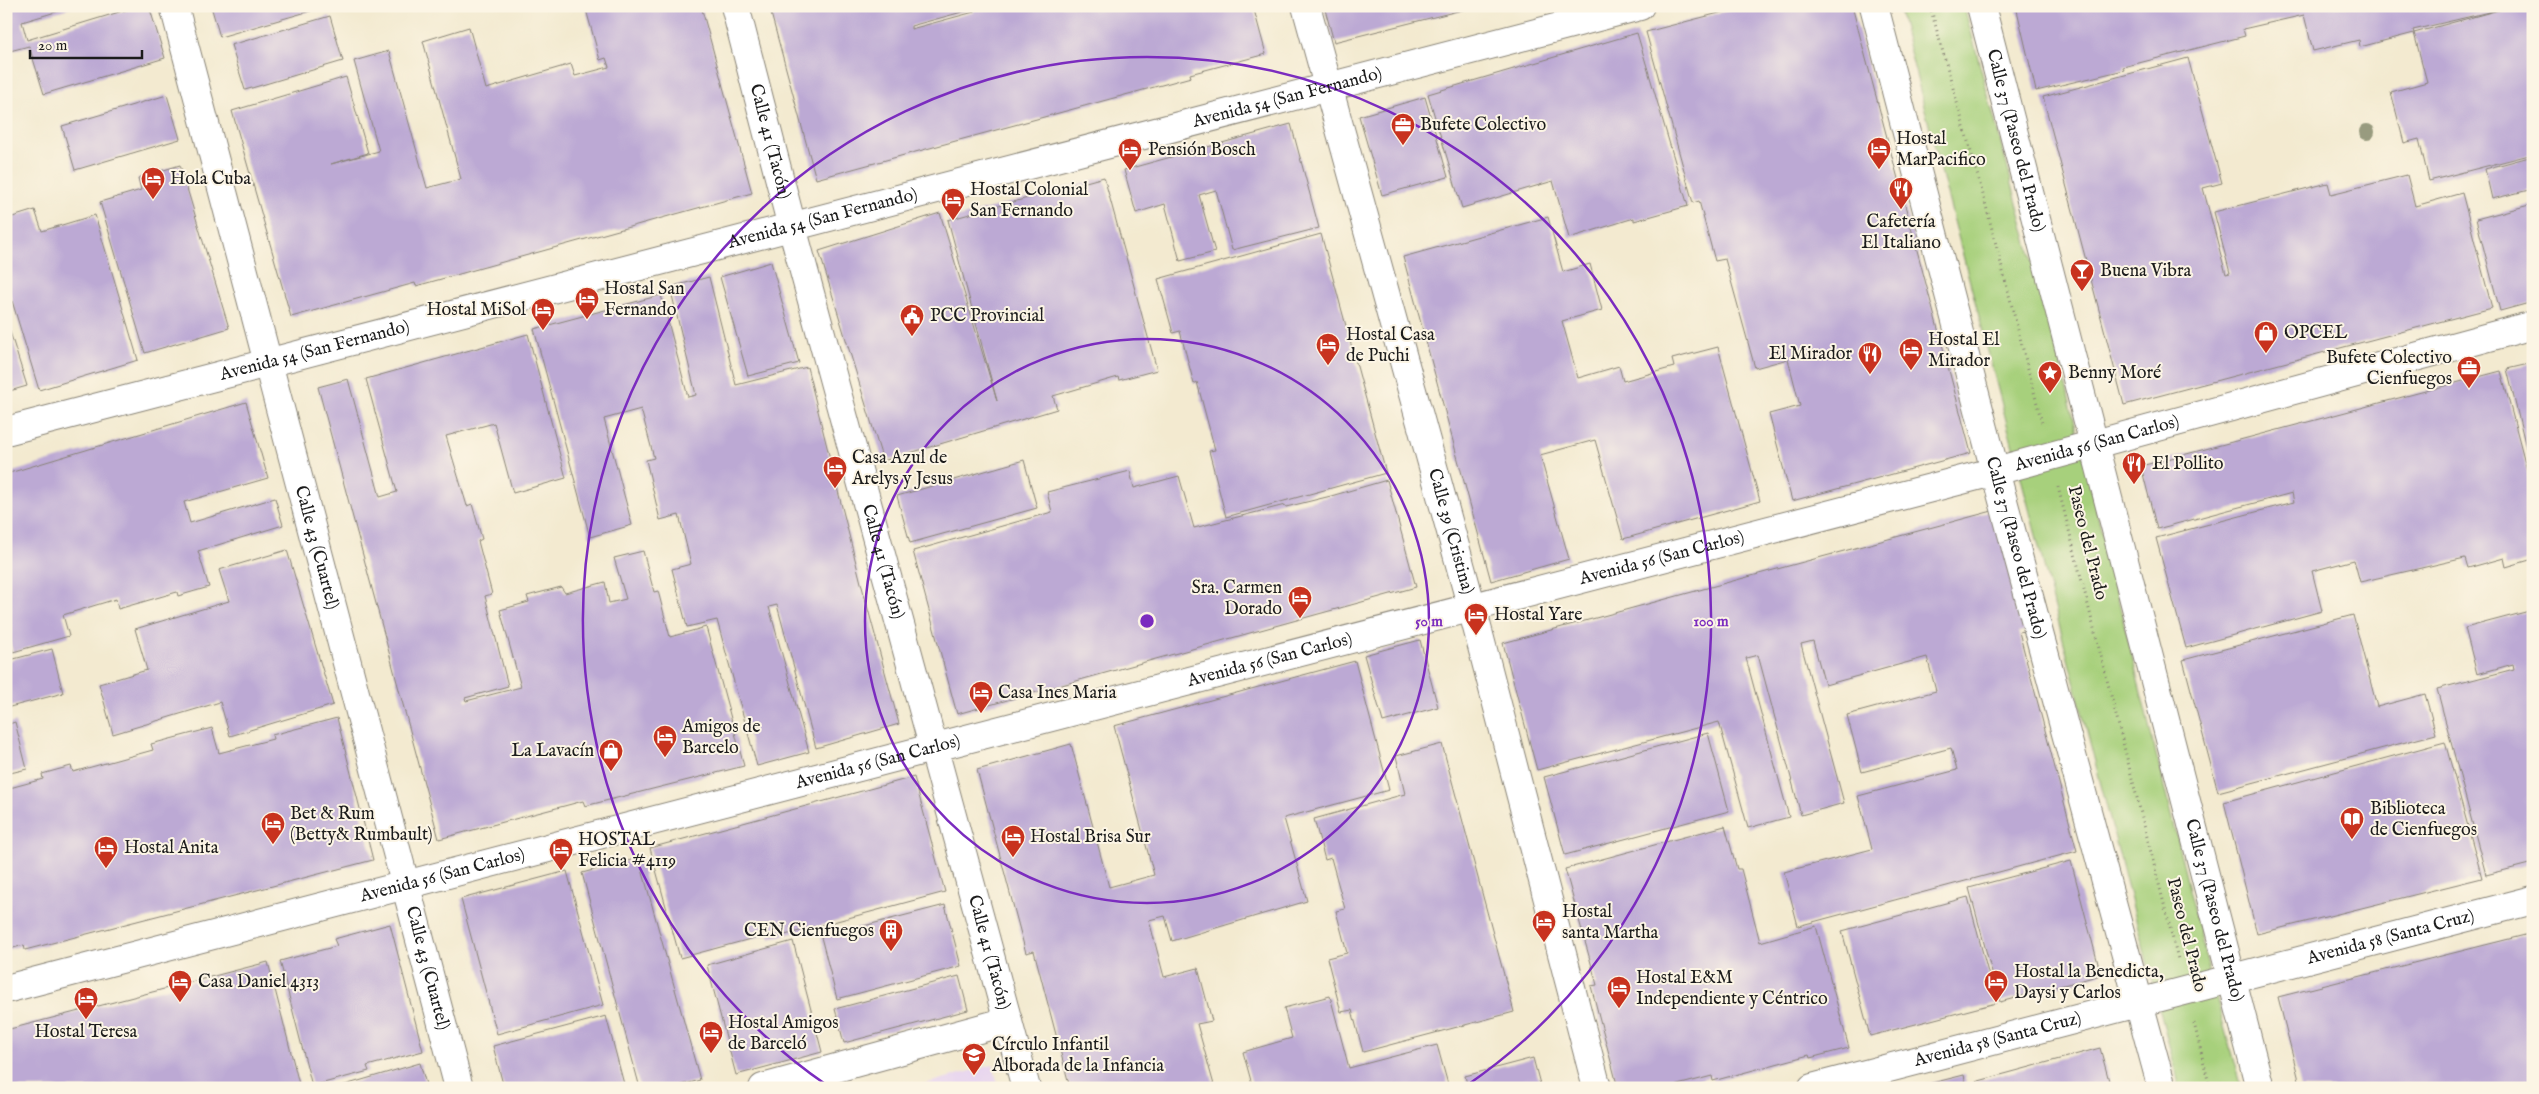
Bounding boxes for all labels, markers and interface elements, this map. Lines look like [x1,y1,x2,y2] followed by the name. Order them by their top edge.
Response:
[30,28,142,60] scale bar
[38,36,68,55] text: 20 m
[1981,47,2050,235] street label: Calle 37 (Paseo del Prado)
[1189,62,1385,134] street label: Avenida 54 (San Fernando)
[744,82,796,202] street label: Calle 41 (Tacón)
[1390,112,1416,146] office icon: Bufete Colectivo
[1420,114,1546,137] place label: Bufete Colectivo
[1896,128,1986,172] place label: Hostal MarPacifico
[1866,136,1892,170] hotel icon: Hostal MarPacifico
[1117,137,1143,171] hotel icon: Pensión Bosch
[1148,139,1256,162] place label: Pensión Bosch
[140,166,166,200] hotel icon: Hola Cuba
[170,168,251,191] place label: Hola Cuba
[1888,176,1914,210] restaurant icon: Cafetería El Italiano
[970,179,1088,223] place label: Hostal Colonial San Fernando
[725,183,920,254] street label: Avenida 54 (San Fernando)
[940,187,966,221] hotel icon: Hostal Colonial San Fernando
[1861,211,1941,255] place label: Cafetería El Italiano
[2069,258,2095,292] bar icon: Buena Vibra
[2100,260,2191,283] place label: Buena Vibra
[604,278,685,322] place label: Hostal San Fernando
[574,286,600,320] hotel icon: Hostal San Fernando
[530,297,556,331] hotel icon: Hostal MiSol
[426,299,526,322] place label: Hostal MiSol
[899,303,925,337] public building icon: PCC Provincial
[930,305,1044,328] place label: PCC Provincial
[216,315,412,387] street label: Avenida 54 (San Fernando)
[2253,320,2279,354] shop icon: OPCEL
[2284,322,2347,345] place label: OPCEL
[1346,324,1435,368] place label: Hostal Casa de Puchi
[1928,329,1999,373] place label: Hostal El Mirador
[1315,332,1341,366] hotel icon: Hostal Casa de Puchi
[1898,337,1924,371] hotel icon: Hostal El Mirador
[1857,341,1883,375] restaurant icon: El Mirador
[1769,343,1852,366] place label: El Mirador
[2326,347,2452,391] place label: Bufete Colectivo Cienfuegos
[2456,355,2482,389] office icon: Bufete Colectivo Cienfuegos
[2037,360,2063,394] place icon: Benny Moré
[2068,362,2161,385] place label: Benny Moré
[2011,410,2182,477] street label: Avenida 56 (San Carlos)
[851,447,953,491] place label: Casa Azul de Arelys y Jesus
[2121,451,2147,485] restaurant icon: El Pollito
[2152,453,2224,476] place label: El Pollito
[1980,454,2051,642] street label: Calle 37 (Paseo del Prado)
[822,455,848,489] hotel icon: Casa Azul de Arelys y Jesus
[1423,466,1479,597] street label: Calle 39 (Cristina)
[289,483,344,612] street label: Calle 43 (Cuartel)
[2062,483,2112,603] street label: Paseo del Prado
[856,502,910,622] street label: Calle 41 (Tacón)
[1576,526,1747,591] street label: Avenida 56 (San Carlos)
[1191,577,1282,621] place label: Sra. Carmen Dorado
[1287,585,1313,619] hotel icon: Sra. Carmen Dorado
[1463,602,1489,636] hotel icon: Hostal Yare
[1494,604,1582,627] place label: Hostal Yare
[1138,612,1156,630] centre of rings
[1415,612,1443,631] text: 50 m
[1693,612,1729,631] text: 100 m
[1184,628,1355,693] street label: Avenida 56 (San Carlos)
[968,680,994,714] hotel icon: Casa Ines Maria
[998,682,1117,705] place label: Casa Ines Maria
[681,716,760,760] place label: Amigos de Barcelo
[652,724,678,758] hotel icon: Amigos de Barcelo
[792,730,963,795] street label: Avenida 56 (San Carlos)
[598,738,624,772] shop icon: La Lavacín
[511,740,594,763] place label: La Lavacín
[2370,798,2477,842] place label: Biblioteca de Cienfuegos
[290,803,433,847] place label: Bet & Rum (Betty& Rumbault)
[2339,806,2365,840] library icon: Biblioteca de Cienfuegos
[260,811,286,845] hotel icon: Bet & Rum (Betty& Rumbault)
[2180,816,2246,1004] street label: Calle 37 (Paseo del Prado)
[1000,824,1026,858] hotel icon: Hostal Brisa Sur
[1030,826,1151,849] place label: Hostal Brisa Sur
[578,829,676,873] place label: HOSTAL Felicia #4119
[93,835,119,869] hotel icon: Hostal Anita
[124,837,219,860] place label: Hostal Anita
[548,837,574,871] hotel icon: HOSTAL Felicia #4119
[357,843,527,908] street label: Avenida 56 (San Carlos)
[2161,876,2211,994] street label: Paseo del Prado
[963,892,1016,1012] street label: Calle 41 (Tacón)
[1562,901,1659,945] place label: Hostal santa Martha
[400,904,455,1033] street label: Calle 43 (Cuartel)
[2304,904,2477,970] street label: Avenida 58 (Santa Cruz)
[1531,909,1557,943] hotel icon: Hostal santa Martha
[878,918,904,952] building icon: CEN Cienfuegos
[744,920,874,943] place label: CEN Cienfuegos
[2014,961,2164,1005] place label: Hostal la Benedicta, Daysi y Carlos
[1636,967,1828,1011] place label: Hostal E&M Independiente y Céntrico
[167,969,193,1003] hotel icon: Casa Daniel 4313
[1983,969,2009,1003] hotel icon: Hostal la Benedicta, Daysi y Carlos
[198,971,319,994] place label: Casa Daniel 4313
[1606,975,1632,1009] hotel icon: Hostal E&M Independiente y Céntrico
[73,986,99,1020] hotel icon: Hostal Teresa
[1911,1007,2084,1073] street label: Avenida 58 (Santa Cruz)
[728,1012,839,1056] place label: Hostal Amigos de Barceló
[698,1020,724,1054] hotel icon: Hostal Amigos de Barceló
[35,1021,138,1044] place label: Hostal Teresa
[991,1034,1164,1078] place label: Círculo Infantil Alborada de la Infancia
[961,1042,987,1076] school or university icon: Círculo Infantil Alborada de la Infancia

